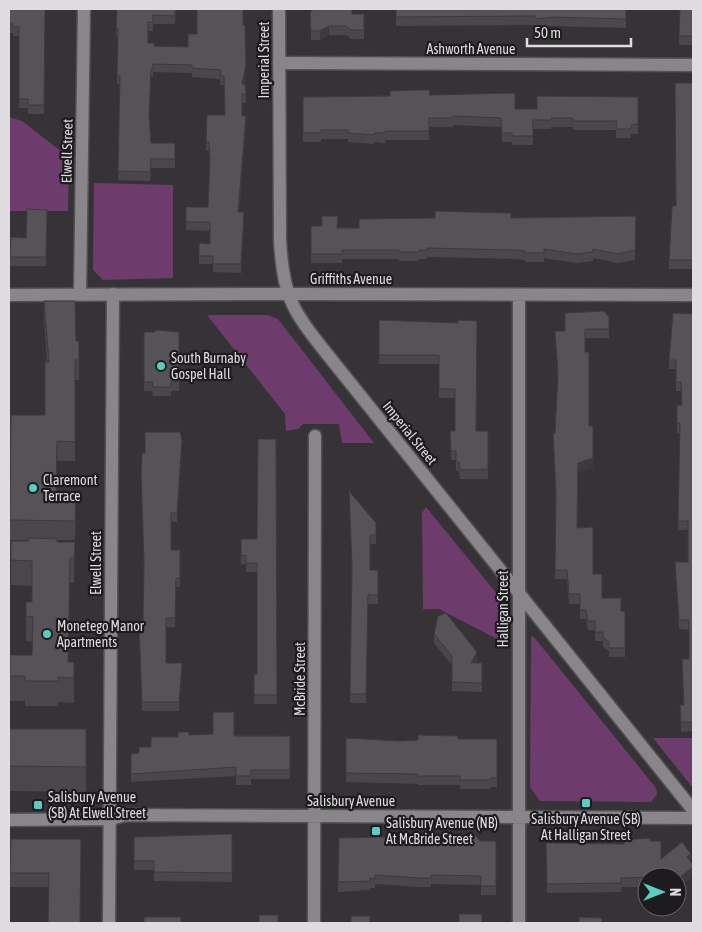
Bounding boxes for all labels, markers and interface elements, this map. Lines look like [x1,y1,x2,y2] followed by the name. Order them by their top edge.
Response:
[527,15,631,47] scale bar
[256,22,272,98] street label: Imperial Street
[534,24,561,41] text: 50 m
[427,41,515,57] street label: Ashworth Avenue
[58,119,76,183] street label: Elwell Street
[310,271,392,287] street label: Griffiths Avenue
[171,350,246,382] place label: South Burnaby Gospel Hall
[155,360,167,372] marker: South Burnaby Gospel Hall
[380,398,440,468] street label: Imperial Street
[43,472,98,504] place label: Claremont Terrace
[27,482,39,494] marker: Claremont Terrace
[88,531,104,595] street label: Elwell Street
[495,571,511,647] street label: Halligan Street
[57,618,145,650] place label: Monetego Manor Apartments
[41,628,53,640] marker: Monetego Manor Apartments
[292,642,308,716] street label: McBride Street
[48,789,146,821] place label: Salisbury Avenue (SB) At Elwell Street
[307,793,395,809] street label: Salisbury Avenue
[580,797,592,809] marker: Salisbury Avenue (SB) At Halligan Street
[32,799,44,811] marker: Salisbury Avenue (SB) At Elwell Street
[531,811,641,843] place label: Salisbury Avenue (SB) At Halligan Street
[386,815,498,847] place label: Salisbury Avenue (NB) At McBride Street
[370,825,382,837] marker: Salisbury Avenue (NB) At McBride Street
[637,867,687,917] north arrow
[667,888,683,896] text: N

